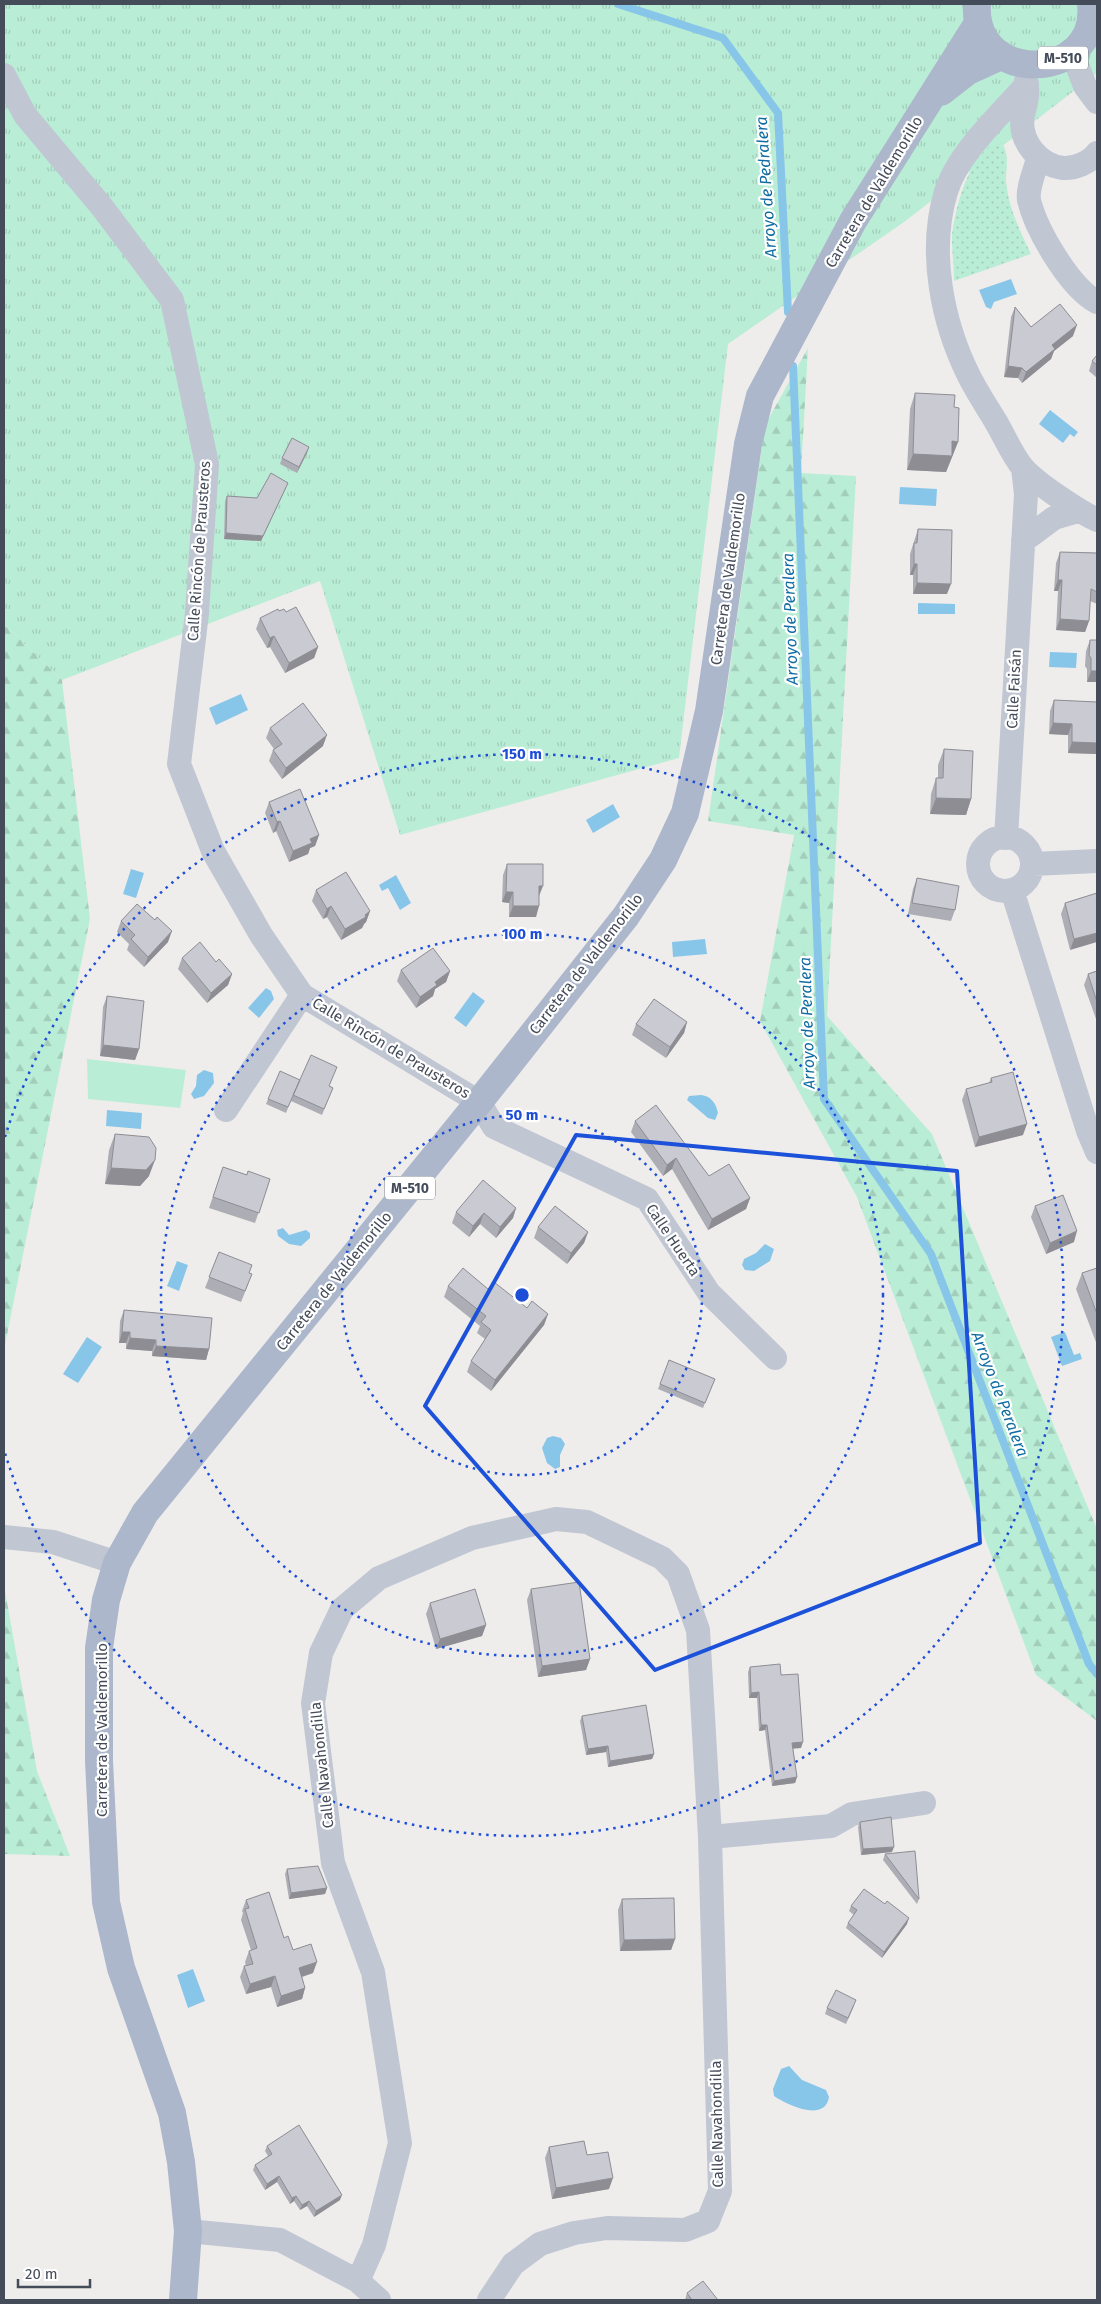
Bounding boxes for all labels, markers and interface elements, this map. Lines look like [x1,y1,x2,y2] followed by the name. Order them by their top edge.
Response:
[1038,46,1088,70] road number: M-510
[821,113,927,271] street label: Carretera de Valdemorillo
[752,116,780,259] water label: Arroyo de Pedralera
[184,460,214,642] street label: Calle Rincón de Prausteros
[707,492,749,666] street label: Carretera de Valdemorillo
[778,553,802,686] water label: Arroyo de Peralera
[1003,649,1025,729] street label: Calle Faisán
[502,745,542,763] text: 150 m
[525,890,647,1038] street label: Carretera de Valdemorillo
[502,925,542,943] text: 100 m
[795,957,819,1090] water label: Arroyo de Peralera
[309,994,473,1102] street label: Calle Rincón de Prausteros
[505,1106,539,1124] text: 50 m
[385,1176,435,1200] road number: M-510
[642,1200,704,1280] street label: Calle Huerta
[272,1208,396,1354] street label: Carretera de Valdemorillo
[513,1286,531,1304] centre of rings
[967,1328,1033,1459] water label: Arroyo de Peralera
[93,1643,111,1817] street label: Carretera de Valdemorillo
[306,1701,338,1829] street label: Calle Navahondilla
[707,2060,727,2188] street label: Calle Navahondilla
[18,2256,90,2288] scale bar
[25,2265,58,2283] text: 20 m

